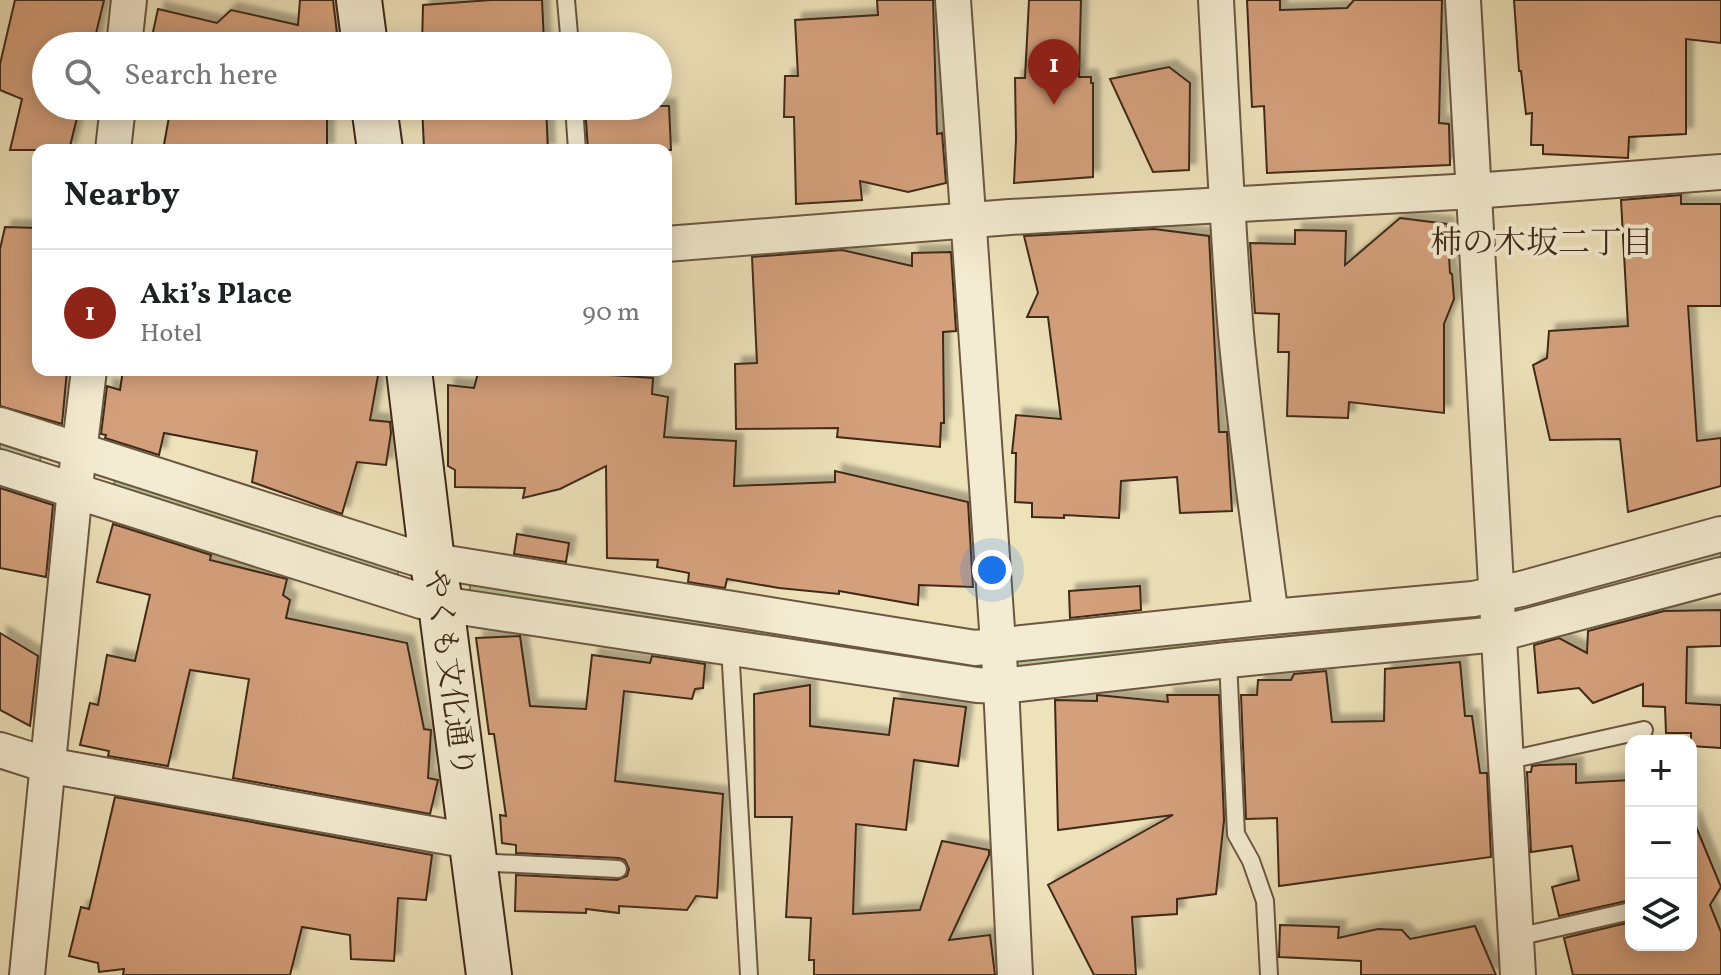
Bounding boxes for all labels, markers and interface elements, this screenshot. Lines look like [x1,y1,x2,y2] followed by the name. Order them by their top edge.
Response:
[32,32,672,120] search box
[1028,39,1080,105] pin: 1
[60,54,104,98] icon: search
[124,55,278,97] text: Search here
[64,173,180,220] text: Nearby
[1430,223,1654,267] district label: 柿の木坂二丁目
[140,274,292,316] text: Aki’s Place
[85,295,95,331] text: 1
[582,295,640,331] text: 90 m
[140,316,202,352] text: Hotel
[972,550,1012,590] your location
[413,566,483,780] street label: やくも文化通り
[1625,735,1697,951] map controls
[1625,735,1697,807] button: +
[1625,807,1697,879] button: −
[1625,879,1697,951] button: layers

